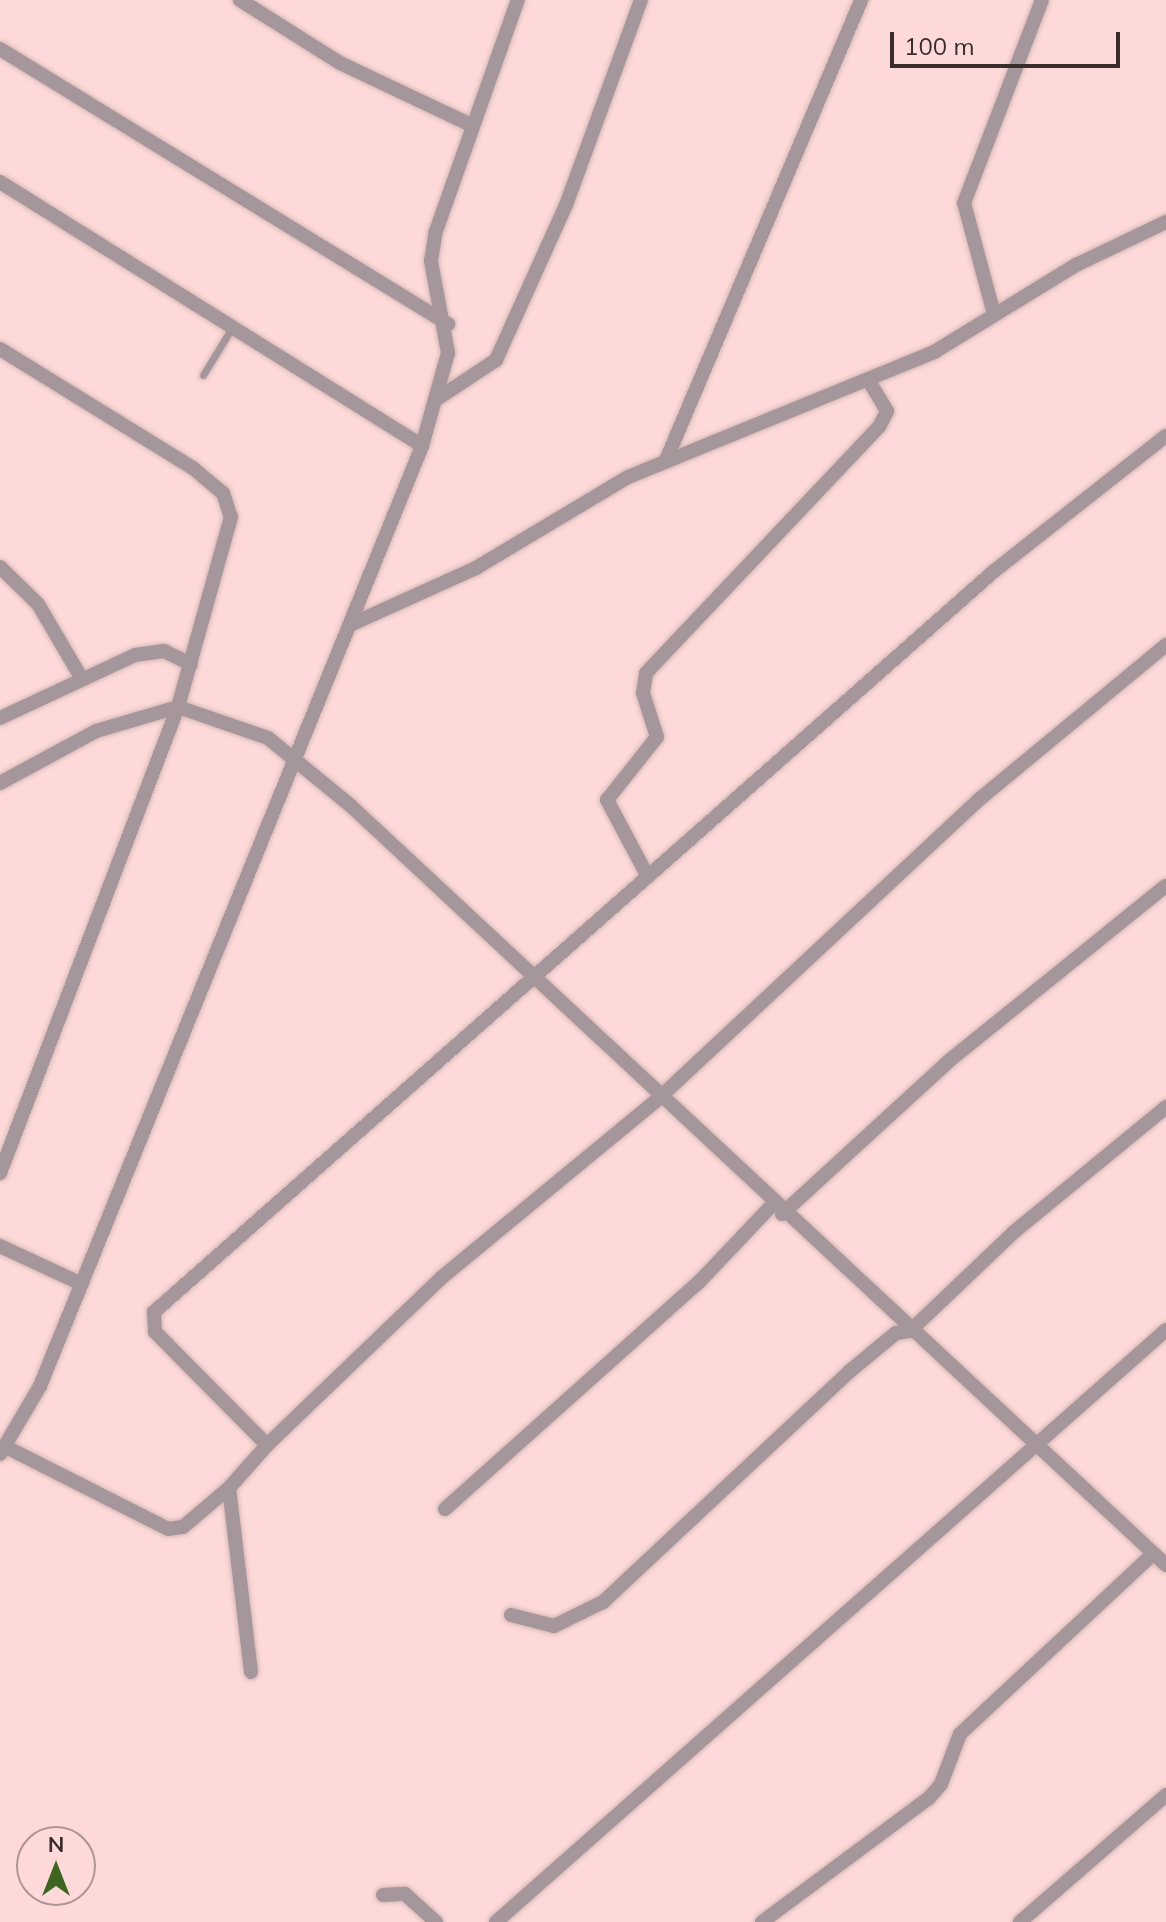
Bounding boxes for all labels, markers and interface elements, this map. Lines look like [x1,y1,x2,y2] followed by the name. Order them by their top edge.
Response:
[894,16,1124,66] scale bar
[904,31,975,61] text: 100 m
[16,1826,96,1906] north arrow
[48,1830,64,1858] text: N

